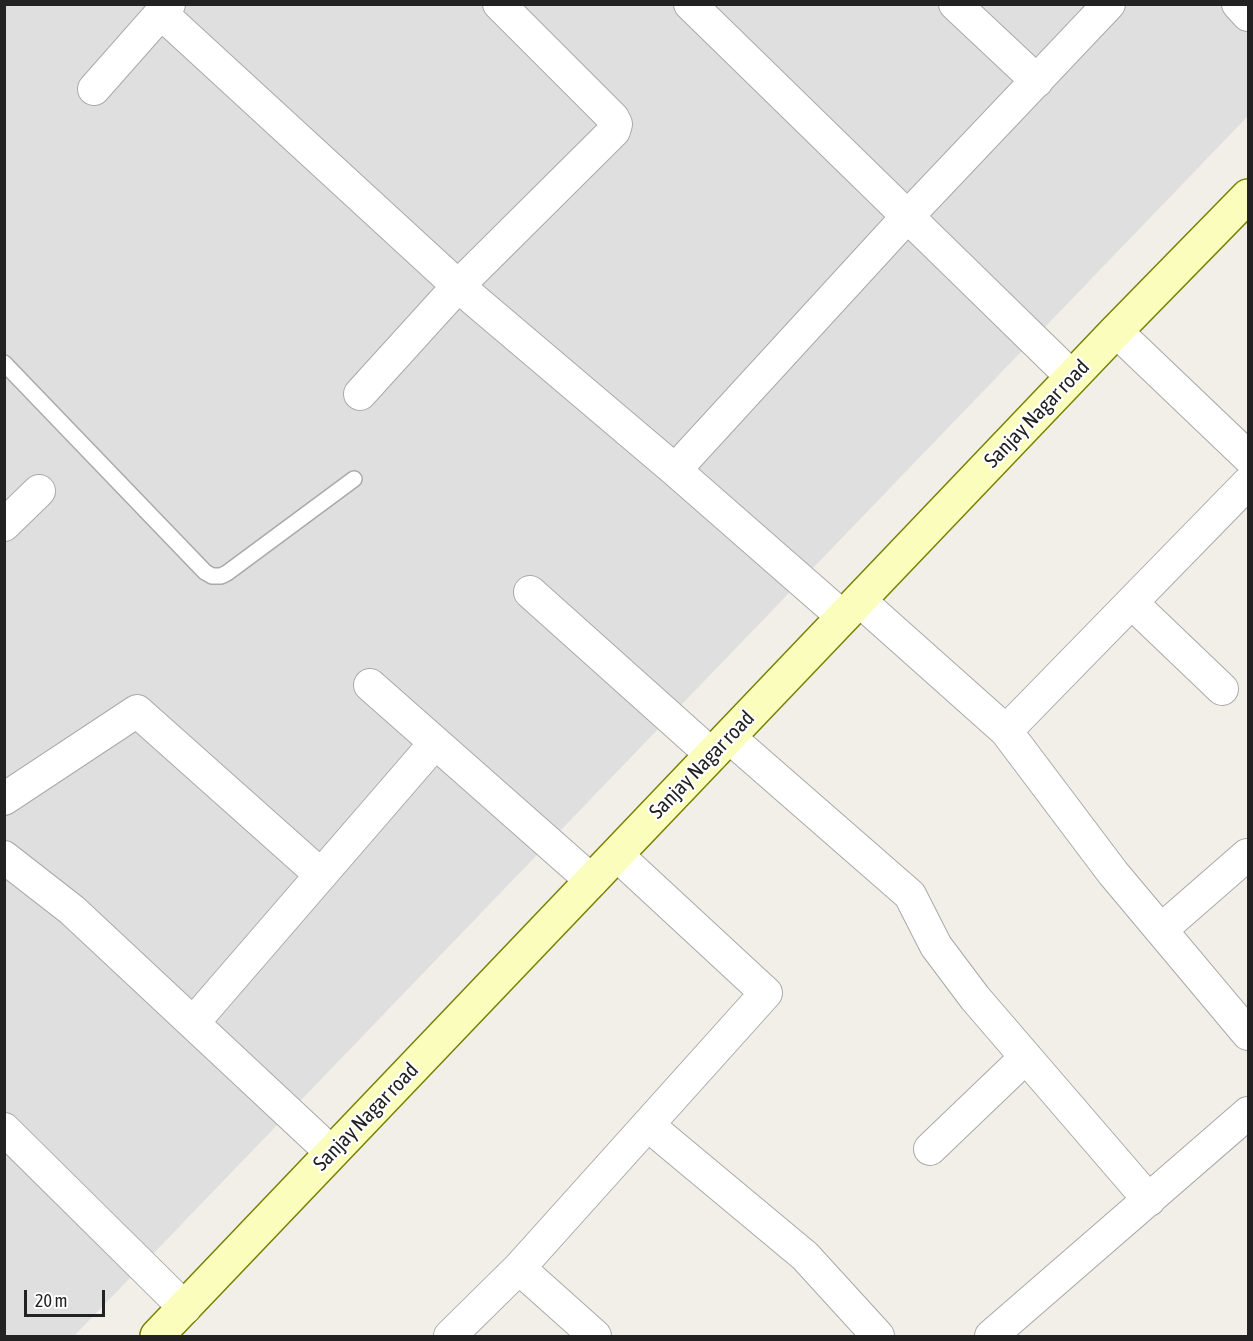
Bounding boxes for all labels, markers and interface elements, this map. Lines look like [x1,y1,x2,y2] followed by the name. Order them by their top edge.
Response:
[979,355,1095,473] street label: Sanjay Nagar road
[644,706,760,824] street label: Sanjay Nagar road
[308,1058,424,1176] street label: Sanjay Nagar road
[27,1278,108,1316] scale bar
[35,1290,67,1311] text: 20 m

